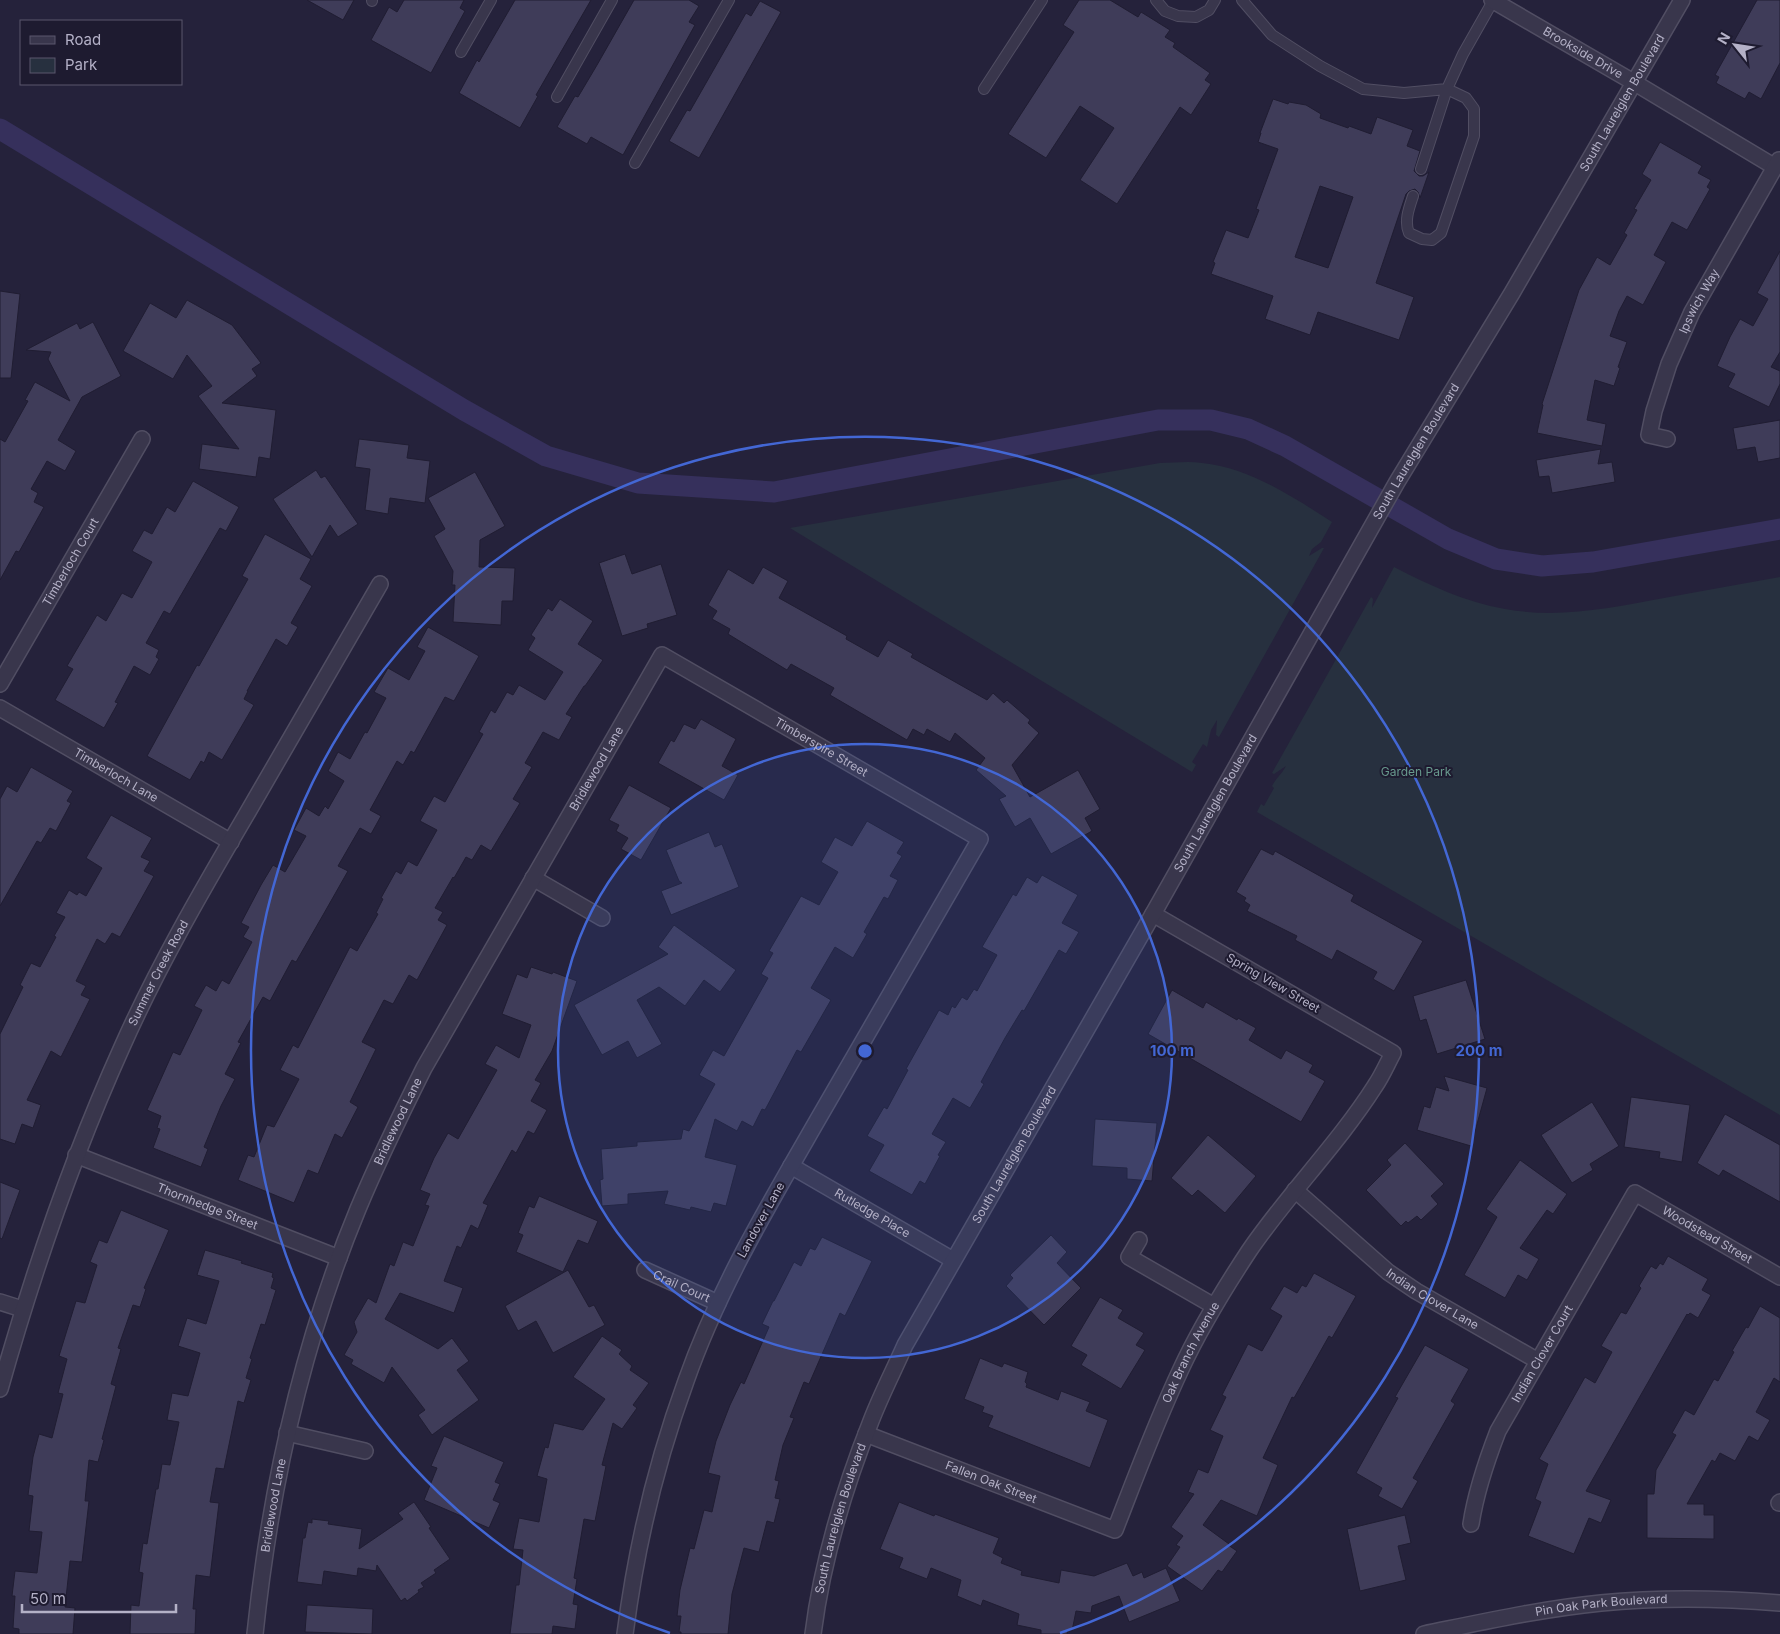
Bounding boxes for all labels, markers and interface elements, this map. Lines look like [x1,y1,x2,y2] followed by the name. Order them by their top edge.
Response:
[20,20,182,85] legend
[1710,20,1760,70] north arrow
[1540,23,1626,81] street label: Brookside Drive
[1713,29,1733,47] text: N
[65,30,101,49] text: Road
[1576,31,1667,174] street label: South Laurelglen Boulevard
[65,55,98,74] text: Park
[1675,266,1722,336] street label: Ipswich Way
[1369,380,1462,522] street label: South Laurelglen Boulevard
[39,515,102,609] street label: Timberloch Court
[772,714,871,780] street label: Timberspire Street
[566,724,626,813] street label: Bridlewood Lane
[1170,731,1260,875] street label: South Laurelglen Boulevard
[71,744,161,805] street label: Timberloch Lane
[1381,764,1452,779] park label: Garden Park
[125,917,191,1028] street label: Summer Creek Road
[1224,950,1323,1015] street label: Spring View Street
[1150,1041,1194,1060] text: 100 m
[1456,1041,1502,1060] text: 200 m
[856,1042,874,1060] centre of rings
[370,1075,425,1167] street label: Bridlewood Lane
[969,1083,1059,1226] street label: South Laurelglen Boulevard
[155,1179,260,1232] street label: Thornhedge Street
[734,1179,787,1260] street label: Landover Lane
[832,1185,913,1241] street label: Rutledge Place
[1660,1202,1755,1266] street label: Woodstead Street
[1383,1265,1482,1332] street label: Indian Clover Lane
[651,1267,713,1305] street label: Crail Court
[1159,1299,1222,1405] street label: Oak Branch Avenue
[1508,1302,1576,1405] street label: Indian Clover Court
[811,1441,869,1595] street label: South Laurelglen Boulevard
[257,1457,289,1553] street label: Bridlewood Lane
[943,1457,1039,1506] street label: Fallen Oak Street
[22,1582,176,1614] scale bar
[30,1589,66,1608] text: 50 m
[1534,1591,1668,1619] street label: Pin Oak Park Boulevard

